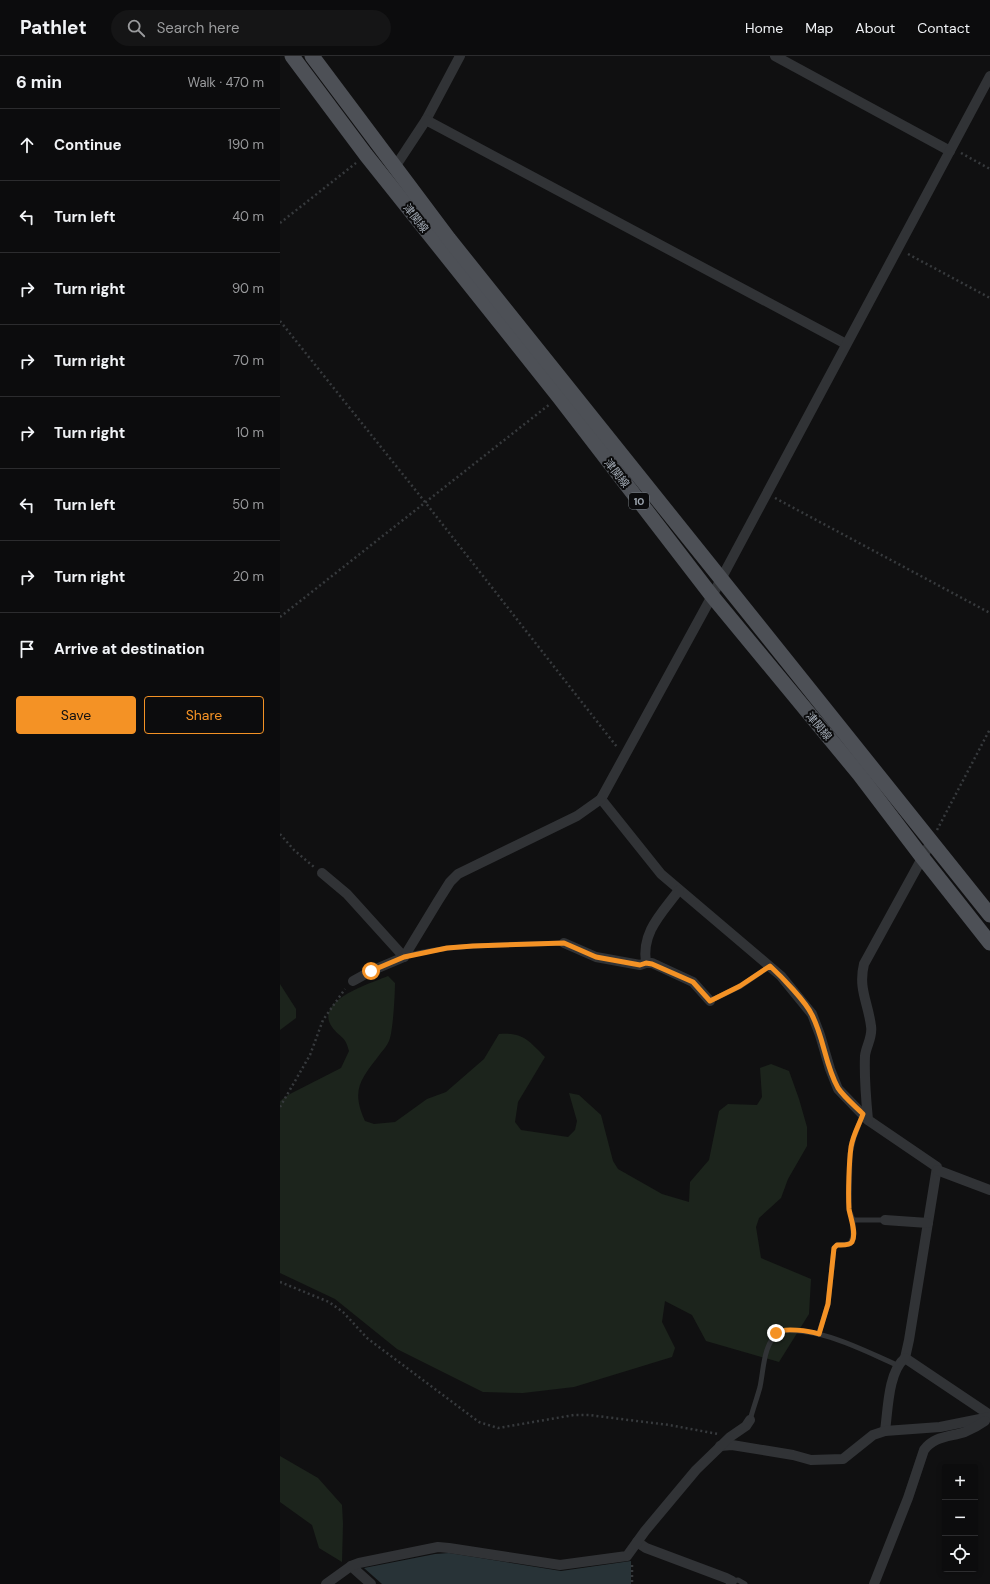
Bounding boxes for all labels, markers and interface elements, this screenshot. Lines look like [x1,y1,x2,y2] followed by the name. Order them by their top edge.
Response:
[111,10,391,46] search box
[20,15,87,40] text: Pathlet
[125,17,147,39] icon: search
[157,18,239,38] text: Search here
[745,19,783,37] text: Home
[805,19,833,37] text: Map
[855,19,895,37] text: About
[917,19,970,37] text: Contact
[16,71,62,93] text: 6 min
[187,74,264,91] text: Walk · 470 m
[16,134,38,156] icon: ahead
[54,135,122,155] text: Continue
[228,136,264,153] text: 190 m
[400,201,432,235] street label: 津関線
[16,206,38,228] icon: left
[54,207,115,227] text: Turn left
[232,208,264,225] text: 40 m
[16,278,38,300] icon: right
[54,279,125,299] text: Turn right
[232,280,264,297] text: 90 m
[16,350,38,372] icon: right
[54,351,125,371] text: Turn right
[233,352,264,369] text: 70 m
[16,422,38,444] icon: right
[54,423,125,443] text: Turn right
[236,424,264,441] text: 10 m
[601,456,633,490] street label: 津関線
[629,493,649,509] road number: 10
[16,494,38,516] icon: left
[54,495,115,515] text: Turn left
[232,496,264,513] text: 50 m
[16,566,38,588] icon: right
[54,567,125,587] text: Turn right
[233,568,264,585] text: 20 m
[16,638,38,660] icon: arrive
[54,639,205,659] text: Arrive at destination
[16,696,136,734] button: Save
[144,696,264,734] button: Share
[803,709,835,743] street label: 津関線
[362,962,380,980] route start
[767,1324,785,1342] route end
[942,1464,978,1572] map controls
[942,1464,978,1500] button: +
[942,1500,978,1536] button: −
[942,1536,978,1572] button: locate

